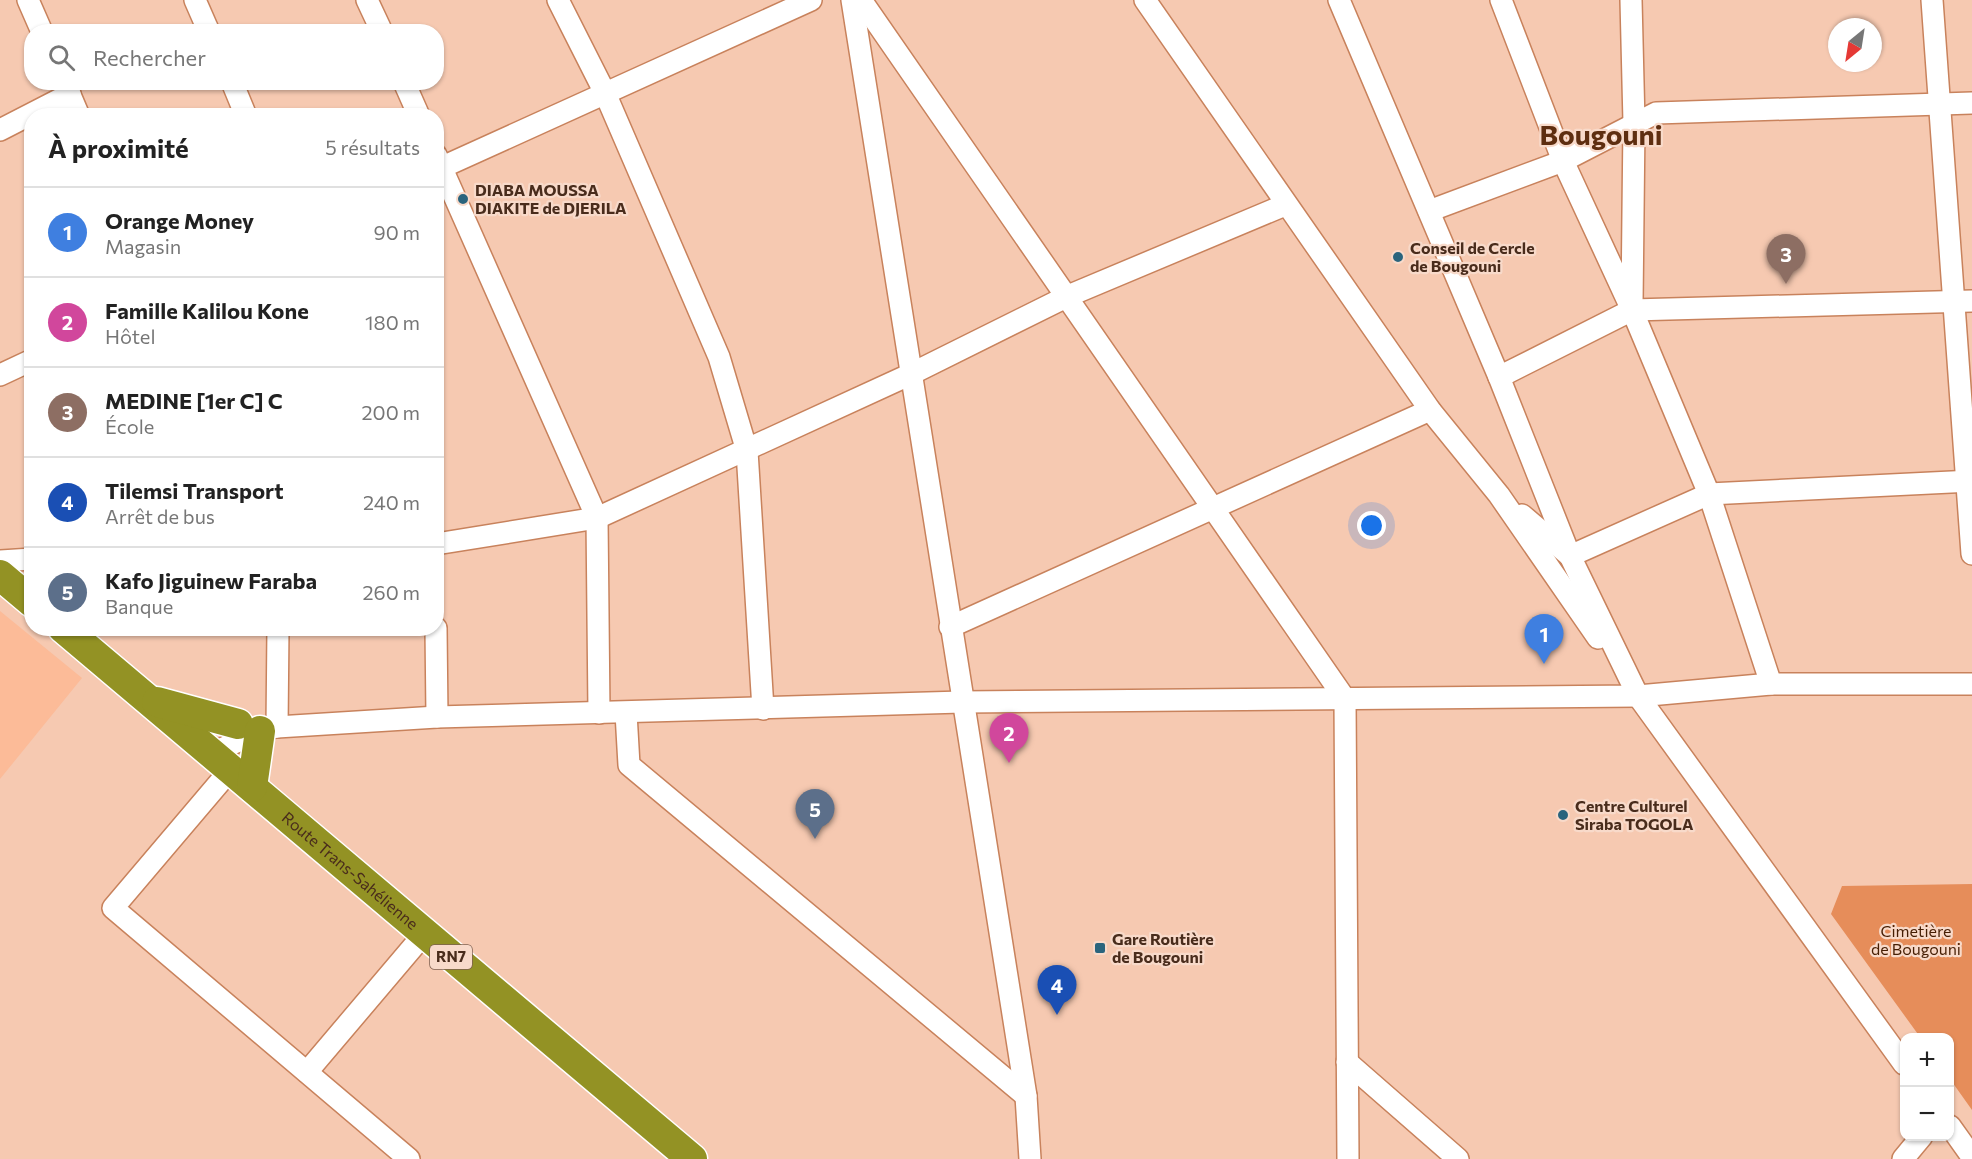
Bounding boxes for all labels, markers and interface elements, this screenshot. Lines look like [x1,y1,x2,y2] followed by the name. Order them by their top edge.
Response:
[1828,18,1882,72] north arrow
[24,24,444,90] search box
[45,41,78,74] icon: search
[93,44,206,71] text: Rechercher
[1539,117,1663,151] district label: Bougouni
[48,132,189,163] text: À proximité
[325,135,420,159] text: 5 résultats
[475,180,627,217] place label: DIABA MOUSSA DIAKITE de DJERILA
[456,192,470,206] marker: DIABA MOUSSA DIAKITE de DJERILA
[105,207,254,234] text: Orange Money
[63,220,72,244] text: 1
[374,220,420,244] text: 90 m
[105,234,181,258] text: Magasin
[1766,234,1806,284] pin: 3
[1410,238,1535,275] place label: Conseil de Cercle de Bougouni
[1391,250,1405,264] marker: Conseil de Cercle de Bougouni
[105,297,309,324] text: Famille Kalilou Kone
[62,310,73,334] text: 2
[365,310,420,334] text: 180 m
[105,324,155,348] text: Hôtel
[105,387,283,414] text: MEDINE [1er C] C
[62,400,73,424] text: 3
[362,400,420,424] text: 200 m
[105,414,154,438] text: École
[105,477,283,504] text: Tilemsi Transport
[61,490,74,514] text: 4
[363,490,420,514] text: 240 m
[105,504,215,528] text: Arrêt de bus
[1357,511,1386,540] your location
[105,567,317,594] text: Kafo Jiguinew Faraba
[62,580,73,604] text: 5
[362,580,420,604] text: 260 m
[105,594,173,618] text: Banque
[1524,614,1564,664] pin: 1
[990,714,1028,763] pin: 2
[796,790,834,839] pin: 5
[1575,796,1694,833] place label: Centre Culturel Siraba TOGOLA
[279,807,423,933] street label: Route Trans-Sahélienne
[1556,808,1570,822] marker: Centre Culturel Siraba TOGOLA
[1871,921,1961,958] park label: Cimetière de Bougouni
[1112,929,1214,966] place label: Gare Routière de Bougouni
[1093,941,1107,955] marker: Gare Routière de Bougouni
[430,945,472,969] road number: RN7
[1038,966,1076,1015] pin: 4
[1900,1033,1954,1141] map controls
[1900,1033,1954,1087] button: +
[1900,1087,1954,1141] button: −

